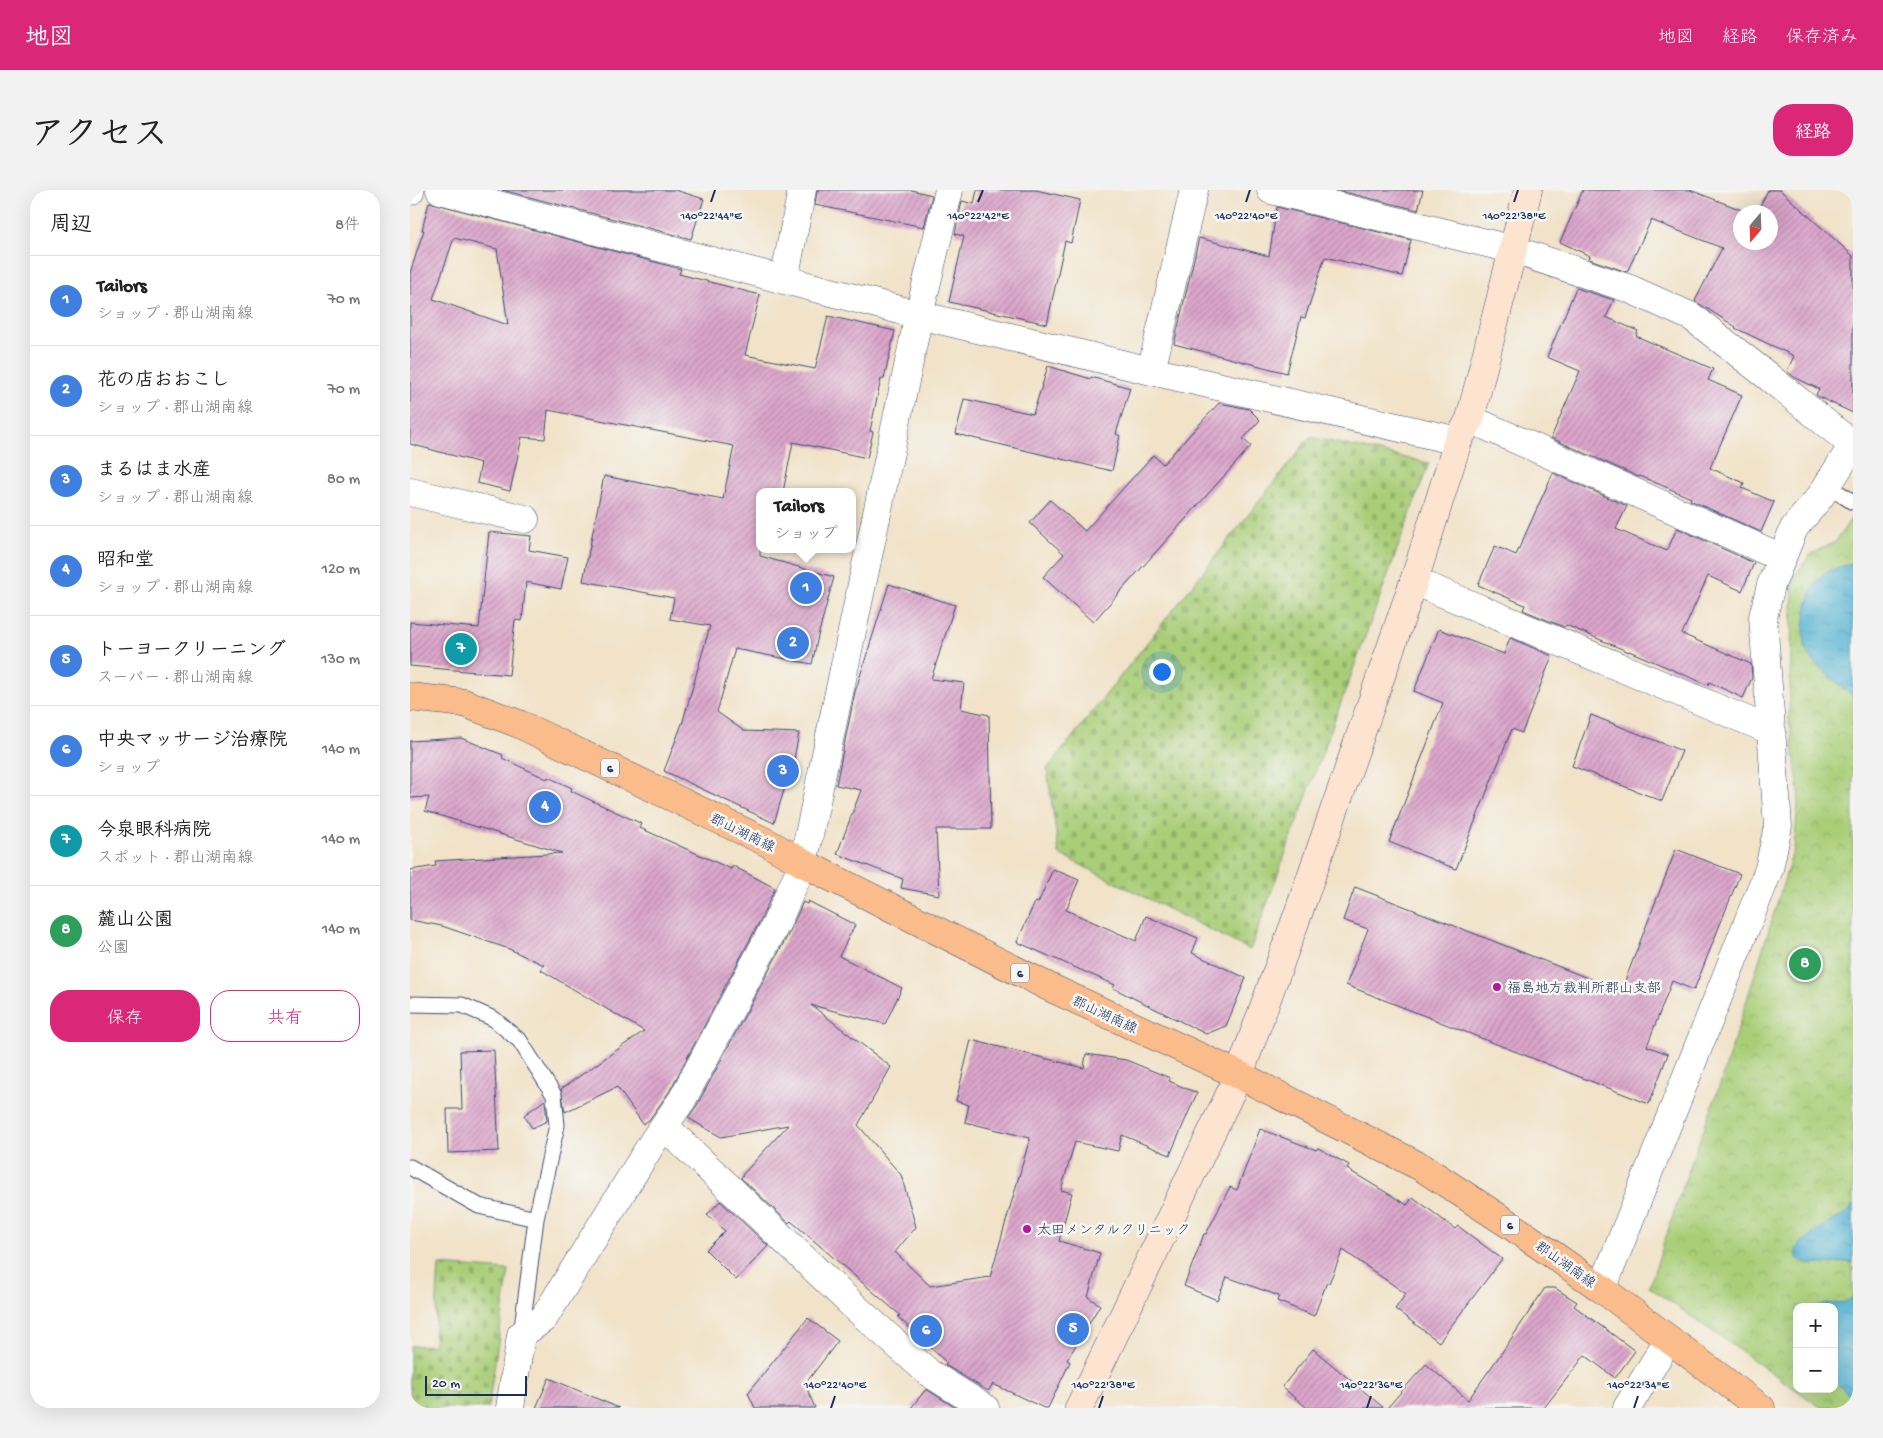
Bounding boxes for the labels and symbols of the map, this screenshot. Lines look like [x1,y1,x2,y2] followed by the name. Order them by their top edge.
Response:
[1733,205,1778,250] north arrow
[679,210,742,224] text: 140°22'44"E
[946,210,1009,224] text: 140°22'42"E
[1214,210,1278,224] text: 140°22'40"E
[1482,210,1546,224] text: 140°22'38"E
[790,569,822,607] pin: 1
[777,624,809,662] pin: 2
[445,630,477,668] pin: 7
[1149,659,1175,685] your location
[767,752,799,790] pin: 3
[601,758,619,778] road number: 6
[529,788,561,826] pin: 4
[707,811,777,857] street label: 郡山湖南線
[1789,945,1821,983] pin: 8
[1011,964,1029,982] road number: 6
[1491,981,1503,993] marker: 福島地方裁判所郡山支部
[1507,981,1661,998] place label: 福島地方裁判所郡山支部
[1069,994,1139,1039] street label: 郡山湖南線
[1501,1216,1519,1234] road number: 6
[1021,1223,1033,1235] marker: 太田メンタルクリニック
[1037,1223,1190,1240] place label: 太田メンタルクリニック
[1531,1239,1598,1293] street label: 郡山湖南線
[1057,1310,1089,1348] pin: 5
[910,1312,942,1350] pin: 6
[425,1373,528,1396] scale bar
[803,1379,867,1393] text: 140°22'40"E
[1071,1379,1135,1393] text: 140°22'38"E
[1339,1379,1403,1393] text: 140°22'36"E
[1606,1379,1669,1393] text: 140°22'34"E

